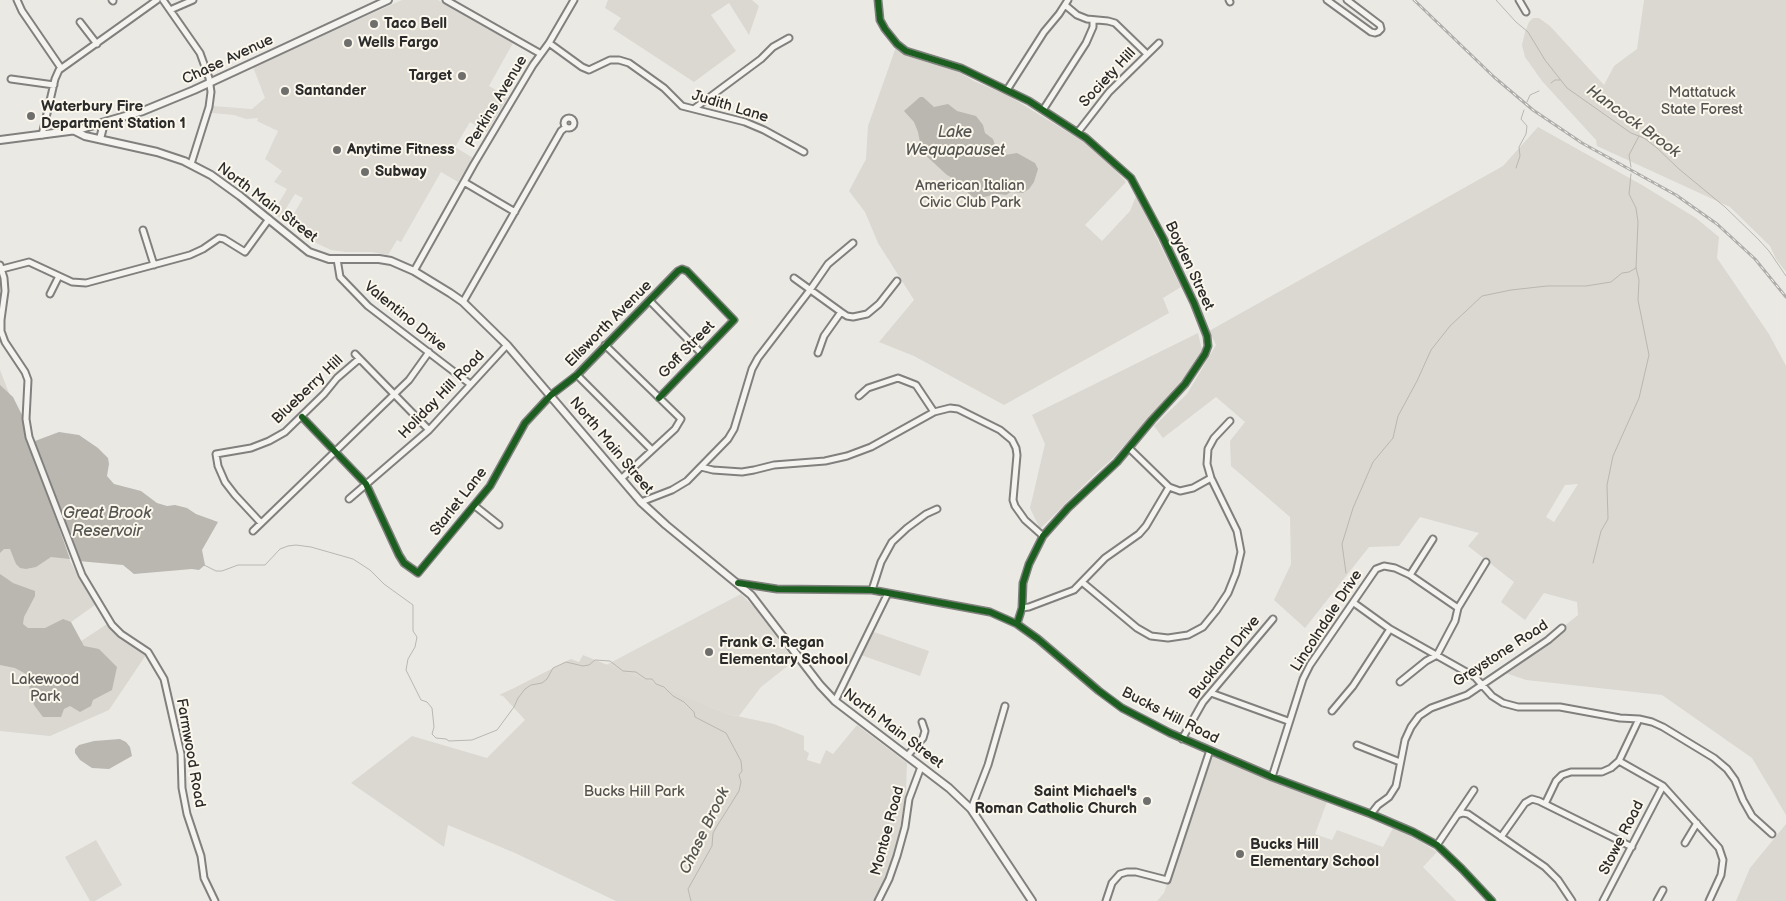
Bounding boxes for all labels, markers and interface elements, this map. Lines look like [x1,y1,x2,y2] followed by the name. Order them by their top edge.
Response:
[384,15,447,33] place label: Taco Bell
[368,18,380,30] marker: Taco Bell
[180,31,276,89] street label: Chase Avenue
[358,34,439,52] place label: Wells Fargo
[342,37,354,49] marker: Wells Fargo
[1076,45,1140,111] street label: Society Hill
[462,53,532,151] street label: Perkins Avenue
[409,67,452,85] place label: Target
[456,70,468,82] marker: Target
[295,82,366,100] place label: Santander
[1582,82,1684,162] water label: Hancock Brook
[1661,84,1743,119] park label: Mattatuck State Forest
[279,85,291,97] marker: Santander
[689,87,771,127] street label: Judith Lane
[41,98,186,133] place label: Waterbury Fire Department Station 1
[25,110,37,122] marker: Waterbury Fire Department Station 1
[905,123,1005,161] water label: Lake Wequapauset
[347,141,455,159] place label: Anytime Fitness
[331,144,343,156] marker: Anytime Fitness
[213,159,321,247] street label: North Main Street
[375,163,426,181] place label: Subway
[359,166,371,178] marker: Subway
[915,177,1025,212] park label: American Italian Civic Club Park
[1161,219,1217,313] street label: Boyden Street
[562,277,656,371] street label: Ellsworth Avenue
[360,278,450,356] street label: Valentino Drive
[655,317,719,383] street label: Goff Street
[395,347,489,443] street label: Holiday Hill Road
[269,352,347,428] street label: Blueberry Hill
[565,394,657,498] street label: North Main Street
[427,464,491,540] street label: Starlet Lane
[63,504,151,542] water label: Great Brook Reservoir
[1287,567,1367,675] street label: Lincolndale Drive
[1186,613,1264,703] street label: Buckland Drive
[1450,617,1552,691] street label: Greystone Road
[719,634,848,669] place label: Frank G. Regan Elementary School
[703,646,715,658] marker: Frank G. Regan Elementary School
[11,671,79,706] park label: Lakewood Park
[1118,684,1222,748] street label: Bucks Hill Road
[839,685,947,773] street label: North Main Street
[172,697,208,809] street label: Farmwood Road
[584,783,684,801] park label: Bucks Hill Park
[974,783,1137,818] place label: Saint Michael's Roman Catholic Church
[867,784,909,878] street label: Montoe Road
[676,785,734,877] water label: Chase Brook
[1141,795,1153,807] marker: Saint Michael's Roman Catholic Church
[1596,798,1648,878] street label: Stowe Road
[1250,836,1379,871] place label: Bucks Hill Elementary School
[1234,848,1246,860] marker: Bucks Hill Elementary School

